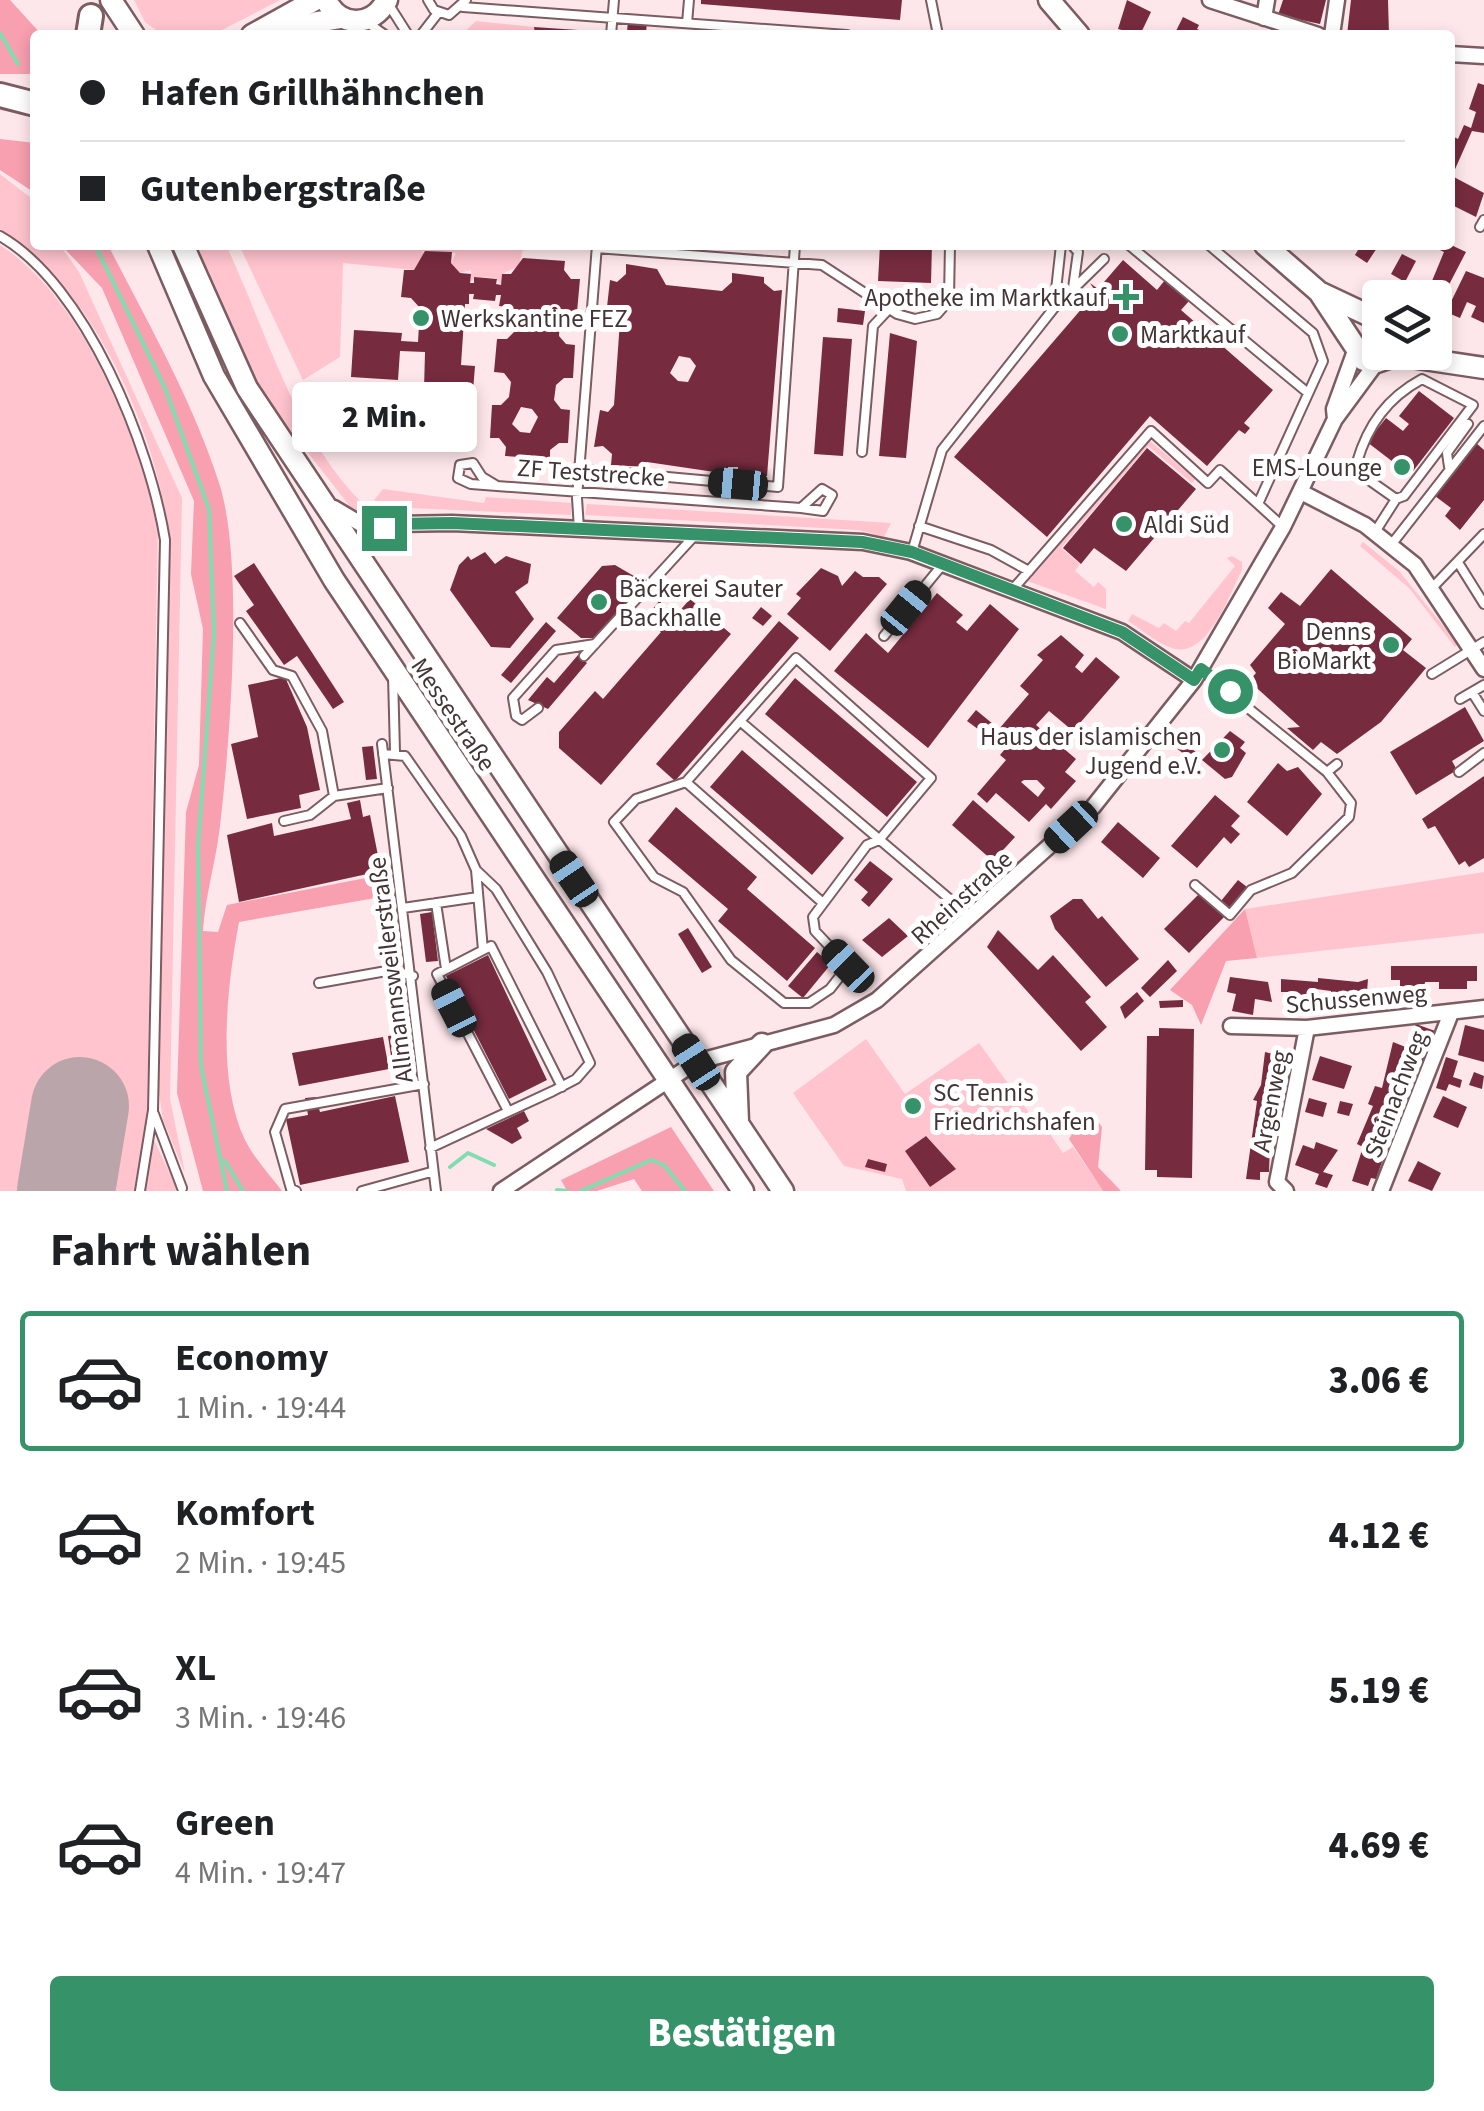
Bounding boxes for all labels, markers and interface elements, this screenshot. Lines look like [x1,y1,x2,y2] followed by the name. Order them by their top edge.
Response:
[140,66,485,120] text: Hafen Grillhähnchen
[140,162,426,216] text: Gutenbergstraße
[864,280,1107,316] place label: Apotheke im Marktkauf
[1362,280,1452,370] map controls
[1362,280,1452,370] button: layers
[1115,286,1137,308] marker: Apotheke im Marktkauf
[441,301,628,337] place label: Werkskantine FEZ
[410,307,432,329] marker: Werkskantine FEZ
[1140,317,1246,353] place label: Marktkauf
[1109,323,1131,345] marker: Marktkauf
[292,383,476,453] callout: 2 Min.
[342,394,427,440] text: 2 Min.
[516,450,666,496] street label: ZF Teststrecke
[1252,450,1382,486] place label: EMS-Lounge
[1391,456,1413,478] marker: EMS-Lounge
[707,466,769,502] car
[362,506,407,551] route end
[1144,507,1230,543] place label: Aldi Süd
[1113,513,1135,535] marker: Aldi Süd
[619,571,783,636] place label: Bäckerei Sauter Backhalle
[875,575,937,641] car
[588,591,610,613] marker: Bäckerei Sauter Backhalle
[1277,614,1372,679] place label: Denns BioMarkt
[1380,634,1402,656] marker: Denns BioMarkt
[402,651,504,778] street label: Messestraße
[1208,669,1253,714] route start
[980,719,1202,784] place label: Haus der islamischen Jugend e.V.
[1211,739,1233,761] marker: Haus der islamischen Jugend e.V.
[1039,796,1103,858] car
[903,842,1021,953] street label: Rheinstraße
[545,846,603,912] car
[359,855,423,1085] street label: Allmannsweilerstraße
[816,934,880,998] car
[427,974,481,1042] car
[1284,975,1429,1023] street label: Schussenweg
[1355,1025,1437,1163] street label: Steinachweg
[667,1029,725,1095] car
[1243,1047,1299,1155] street label: Argenweg
[933,1075,1096,1140] place label: SC Tennis Friedrichshafen
[902,1095,924,1117] marker: SC Tennis Friedrichshafen
[50,1219,311,1283] text: Fahrt wählen
[175,1331,328,1385] text: Economy
[55,1336,145,1426] icon: car
[1328,1354,1429,1408] text: 3.06 €
[175,1385,346,1431] text: 1 Min. · 19:44
[175,1486,315,1540] text: Komfort
[55,1491,145,1581] icon: car
[1328,1509,1429,1563] text: 4.12 €
[175,1540,346,1586] text: 2 Min. · 19:45
[175,1641,216,1695] text: XL
[55,1646,145,1736] icon: car
[1328,1664,1429,1718] text: 5.19 €
[175,1695,346,1741] text: 3 Min. · 19:46
[175,1796,275,1850] text: Green
[55,1801,145,1891] icon: car
[1328,1819,1429,1873] text: 4.69 €
[175,1850,346,1896] text: 4 Min. · 19:47
[50,1976,1434,2091] button: Bestätigen

